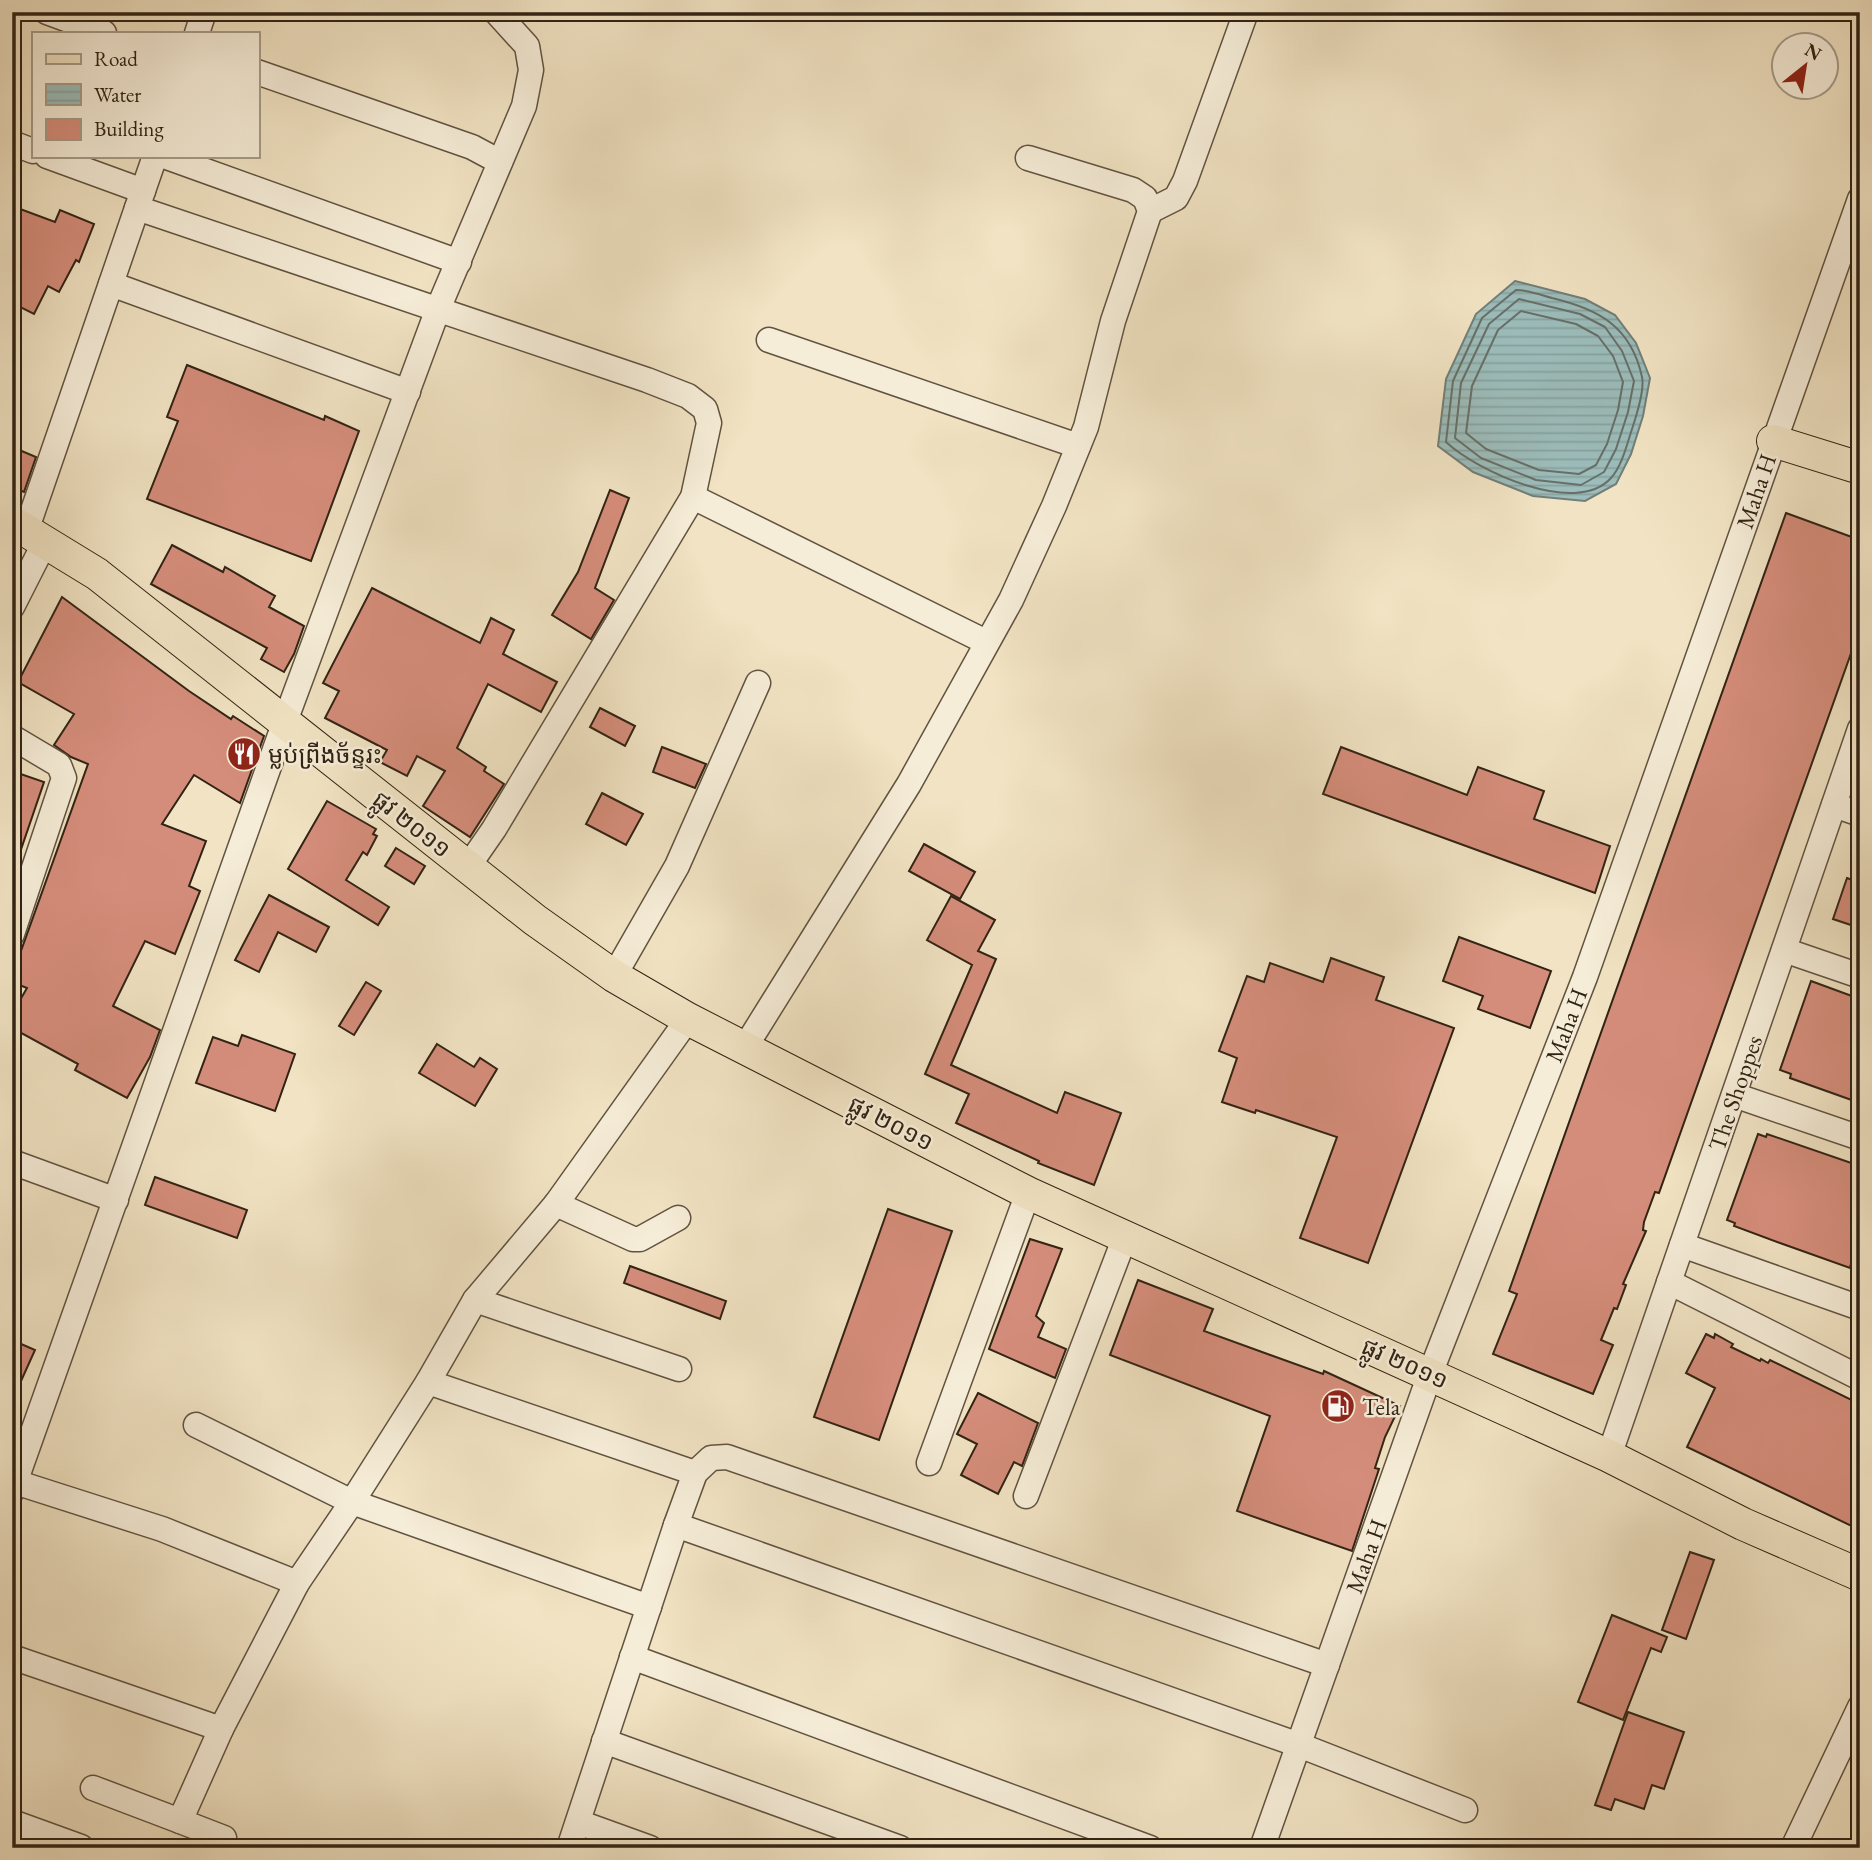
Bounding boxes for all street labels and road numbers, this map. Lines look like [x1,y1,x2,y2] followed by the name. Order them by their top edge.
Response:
[1729,450,1783,532] street label: Maha H
[362,784,458,870] street label: ផ្លូវ ២០១១
[1538,984,1594,1066] street label: Maha H
[1701,1031,1769,1155] street label: The Shoppes
[840,1088,939,1164] street label: ផ្លូវ ២០១១
[1354,1330,1453,1402] street label: ផ្លូវ ២០១១
[1338,1515,1394,1597] street label: Maha H

